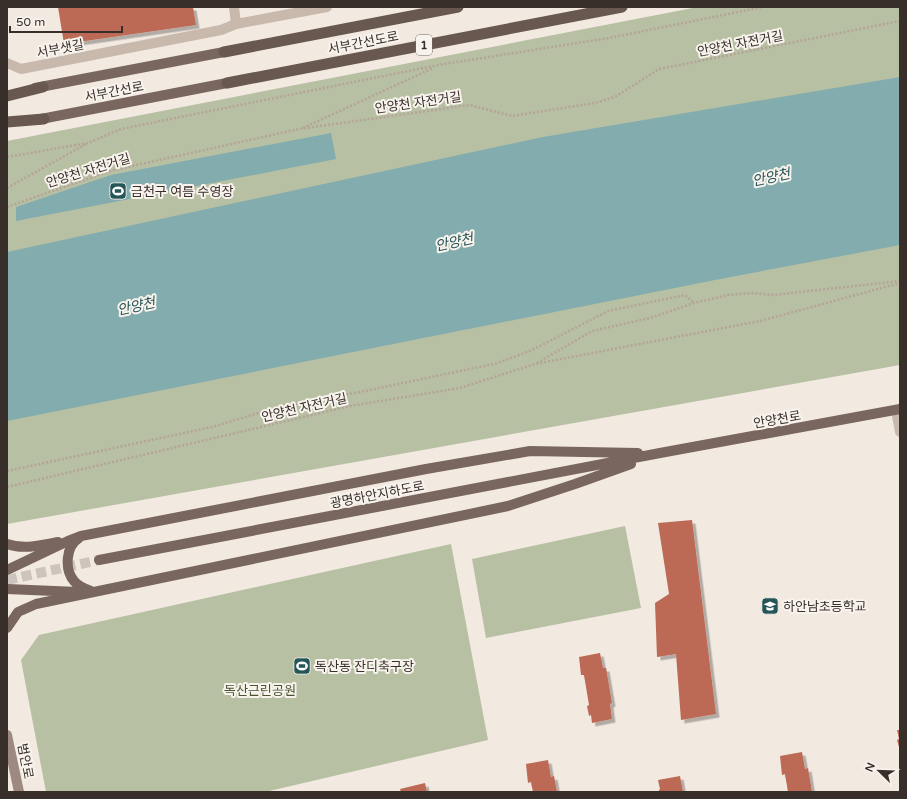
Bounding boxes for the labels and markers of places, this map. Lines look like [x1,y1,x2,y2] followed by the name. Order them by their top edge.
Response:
[108,181,128,201] sports icon: 금천구 여름 수영장
[131,184,233,200] place label: 금천구 여름 수영장
[760,596,780,616] school or university icon: 하안남초등학교
[783,599,867,615] place label: 하안남초등학교
[292,656,312,676] sports icon: 독산동 잔디축구장
[315,659,414,675] place label: 독산동 잔디축구장

